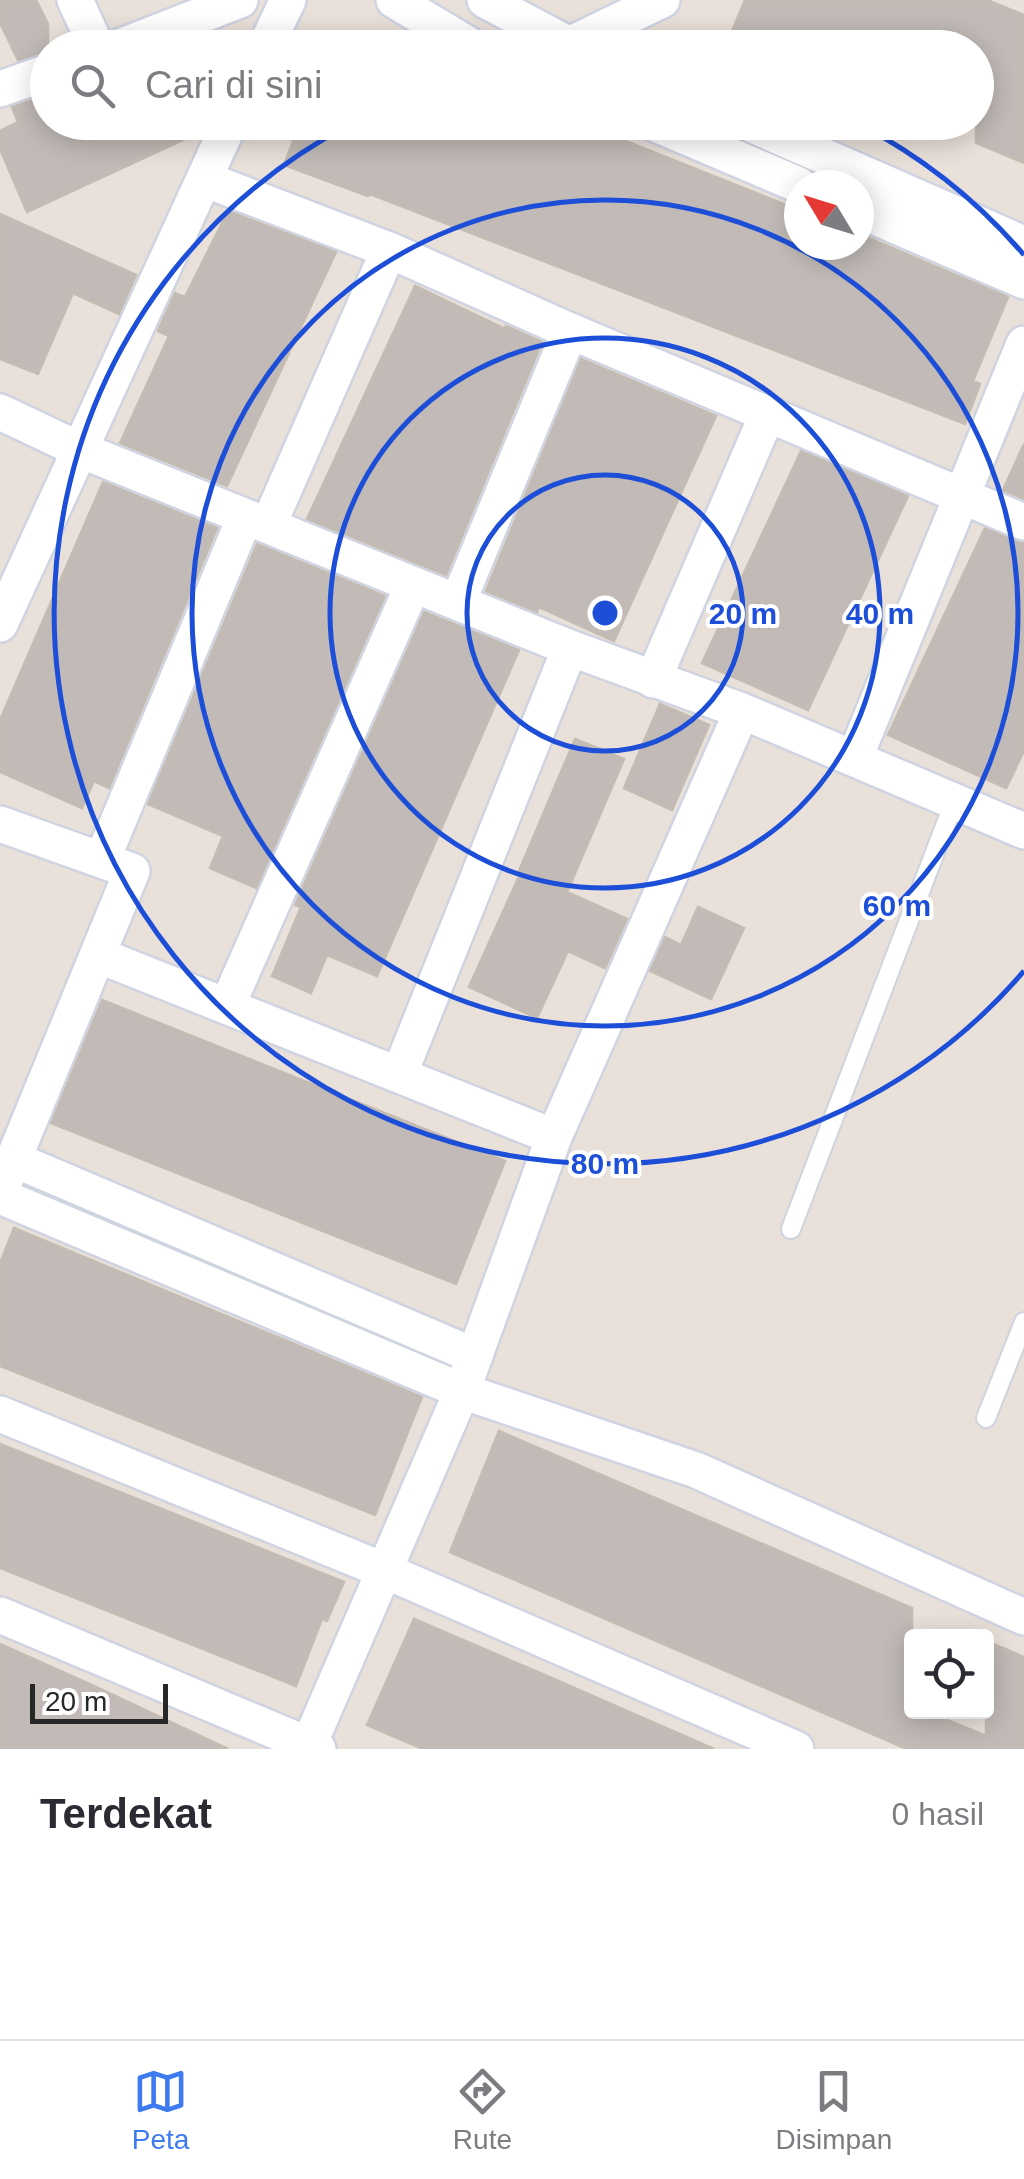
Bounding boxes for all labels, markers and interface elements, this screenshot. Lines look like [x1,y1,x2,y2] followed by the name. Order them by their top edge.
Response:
[30,30,994,140] search box
[65,58,120,113] icon: search
[145,64,322,106] text: Cari di sini
[784,170,874,260] north arrow
[587,595,623,631] centre of rings
[709,597,777,630] text: 20 m
[846,597,914,630] text: 40 m
[863,889,931,922] text: 60 m
[571,1147,639,1180] text: 80 m
[904,1629,994,1719] map controls
[904,1629,994,1719] button: locate
[30,1679,168,1724] scale bar
[45,1686,107,1717] text: 20 m
[40,1790,212,1837] text: Terdekat
[892,1796,984,1832] text: 0 hasil
[132,2064,189,2156] tab: Peta
[453,2064,512,2156] tab: Rute
[776,2064,892,2156] tab: Disimpan

